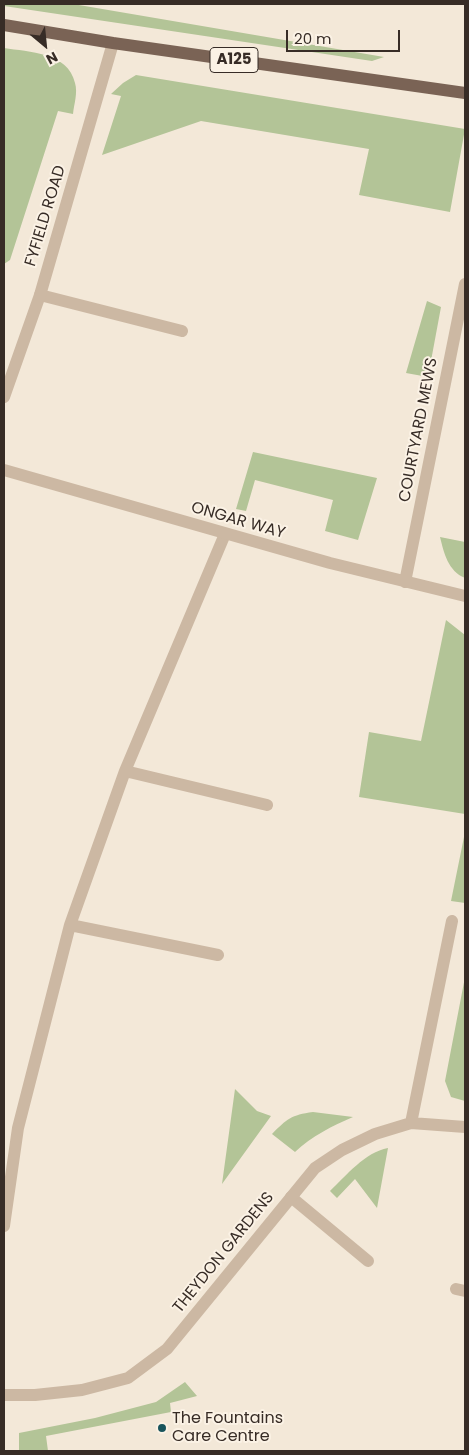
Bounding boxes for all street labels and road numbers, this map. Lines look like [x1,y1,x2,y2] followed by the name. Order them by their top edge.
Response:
[210,48,258,72] road number: A125
[22,163,70,269] street label: FYFIELD ROAD
[396,356,442,504] street label: COURTYARD MEWS
[189,498,287,544] street label: ONGAR WAY
[169,1189,279,1317] street label: THEYDON GARDENS

